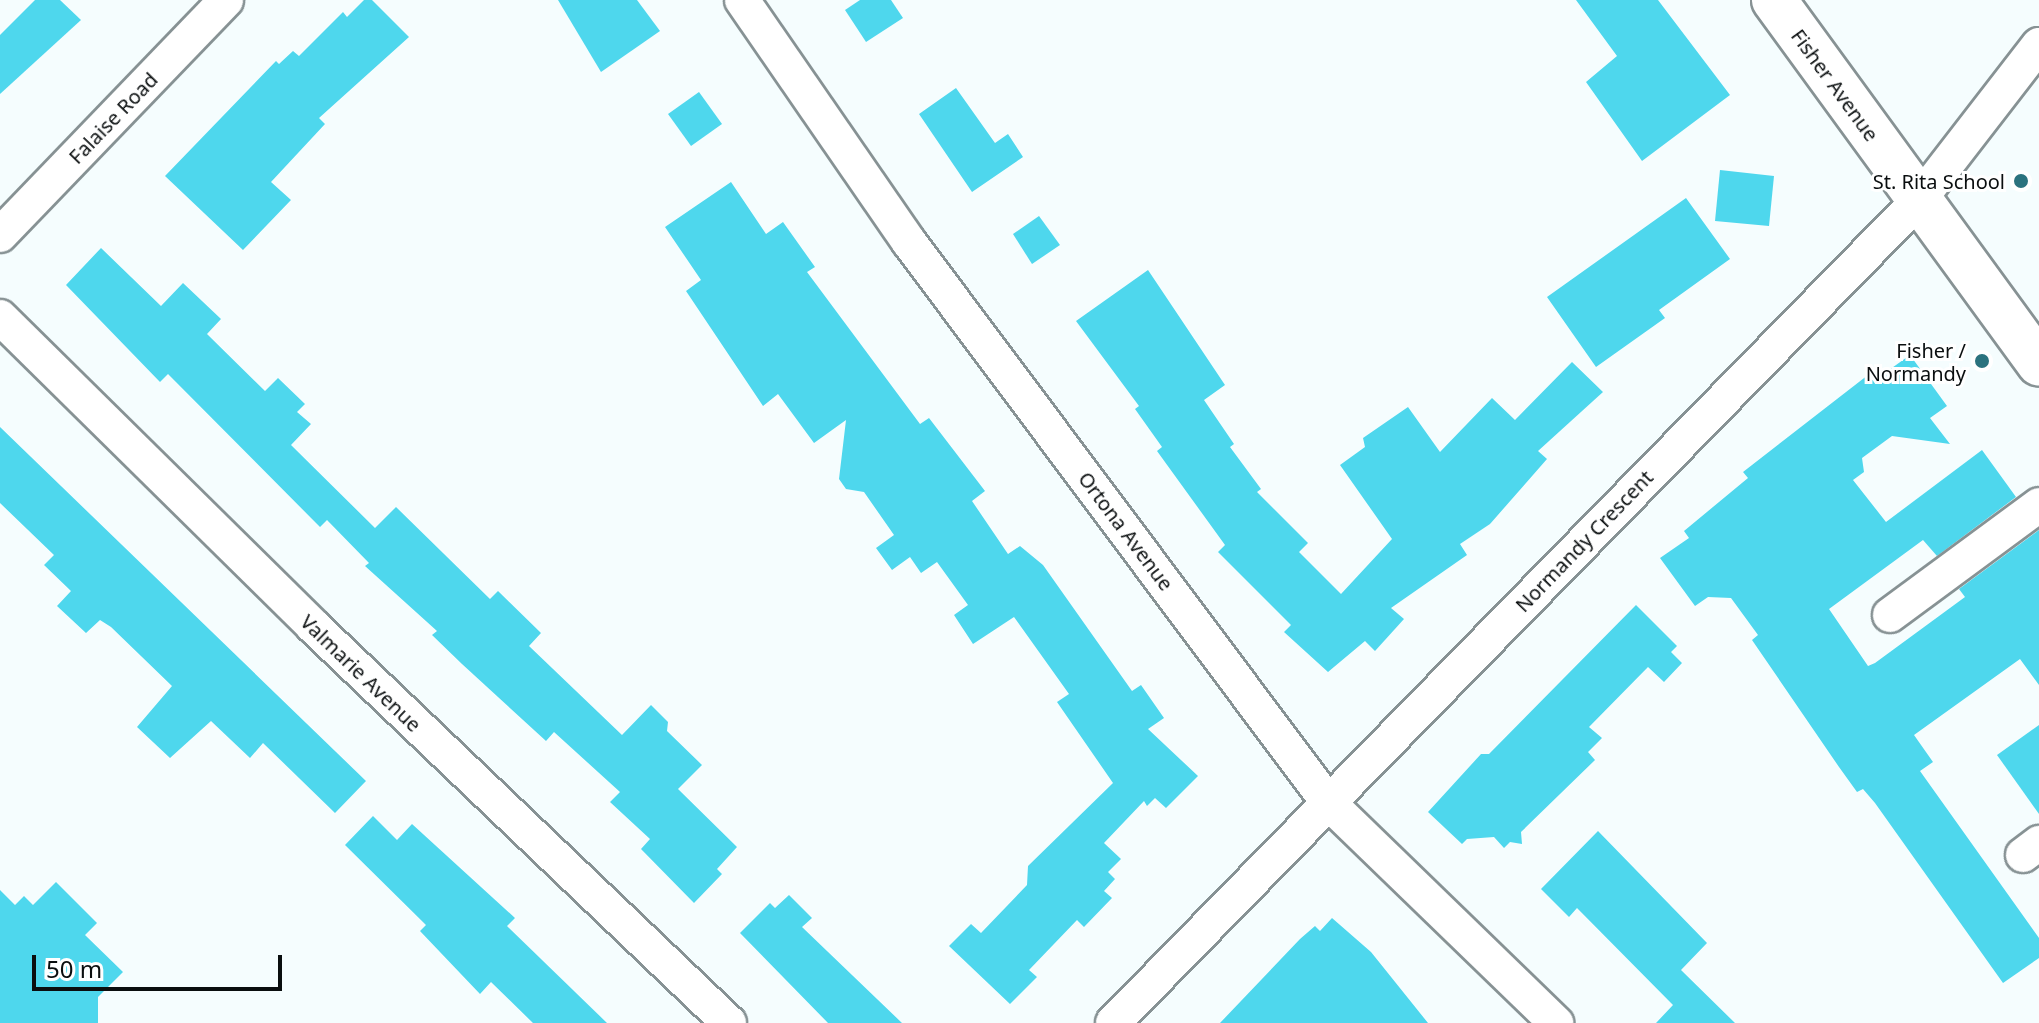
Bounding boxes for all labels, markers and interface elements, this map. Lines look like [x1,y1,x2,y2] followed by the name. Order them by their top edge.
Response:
[1786,24,1884,146] street label: Fisher Avenue
[64,67,162,169] street label: Falaise Road
[1873,169,2005,193] place label: St. Rita School
[2012,172,2030,190] marker: St. Rita School
[1866,338,1966,385] place label: Fisher / Normandy
[1973,352,1991,370] marker: Fisher / Normandy
[1510,465,1658,617] street label: Normandy Crescent
[1074,467,1178,595] street label: Ortona Avenue
[296,609,426,737] street label: Valmarie Avenue
[36,939,286,989] scale bar
[46,952,102,985] text: 50 m

